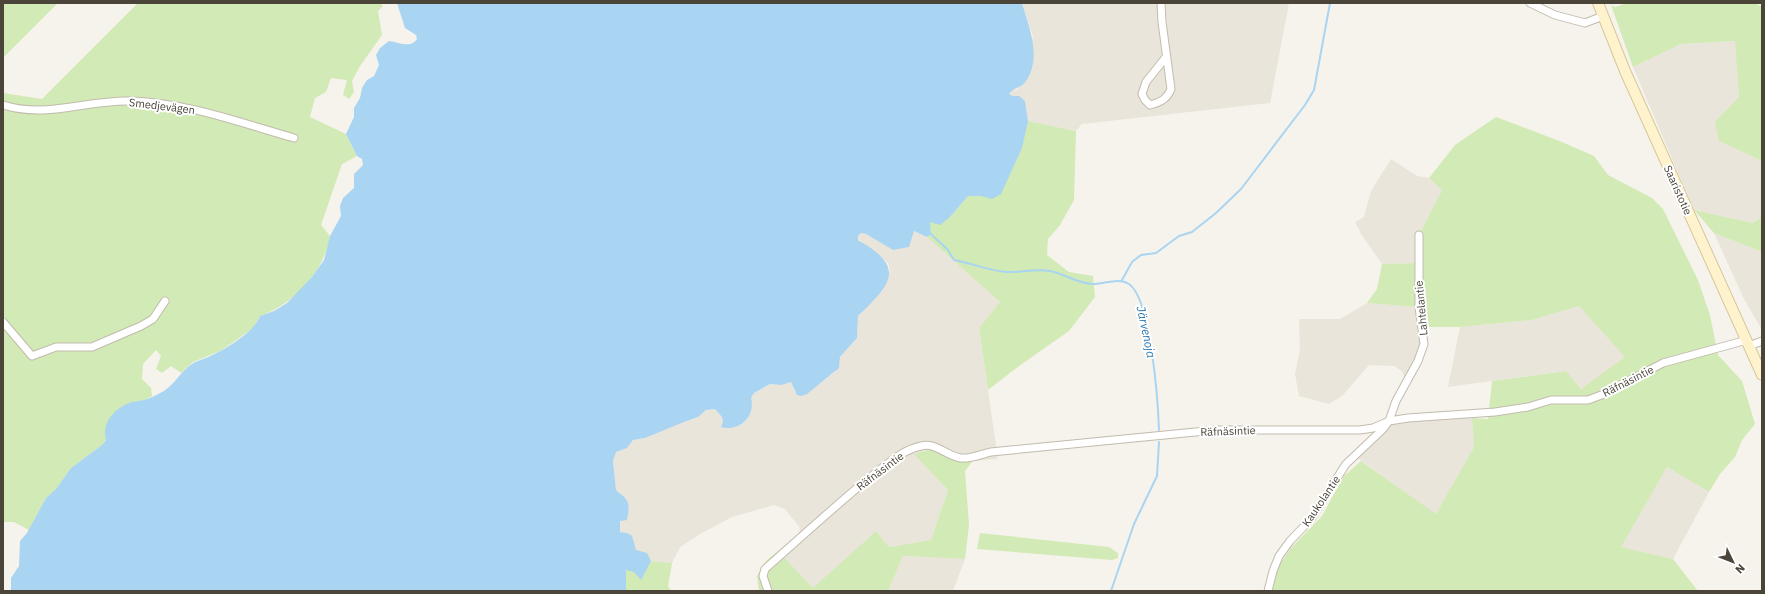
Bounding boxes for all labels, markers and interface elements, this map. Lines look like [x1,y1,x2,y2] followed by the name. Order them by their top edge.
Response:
[128,95,196,117] street label: Smedjevägen
[1661,163,1695,217] street label: Saaristotie
[1412,280,1430,336] street label: Lahtelantie
[1134,305,1159,359] water label: Järvenoja
[1600,362,1656,400] street label: Räfnäsintie
[1200,423,1256,439] street label: Räfnäsintie
[854,449,906,493] street label: Räfnäsintie
[1299,473,1343,529] street label: Kaukolantie
[1713,542,1753,582] north arrow
[1732,561,1748,577] text: N

